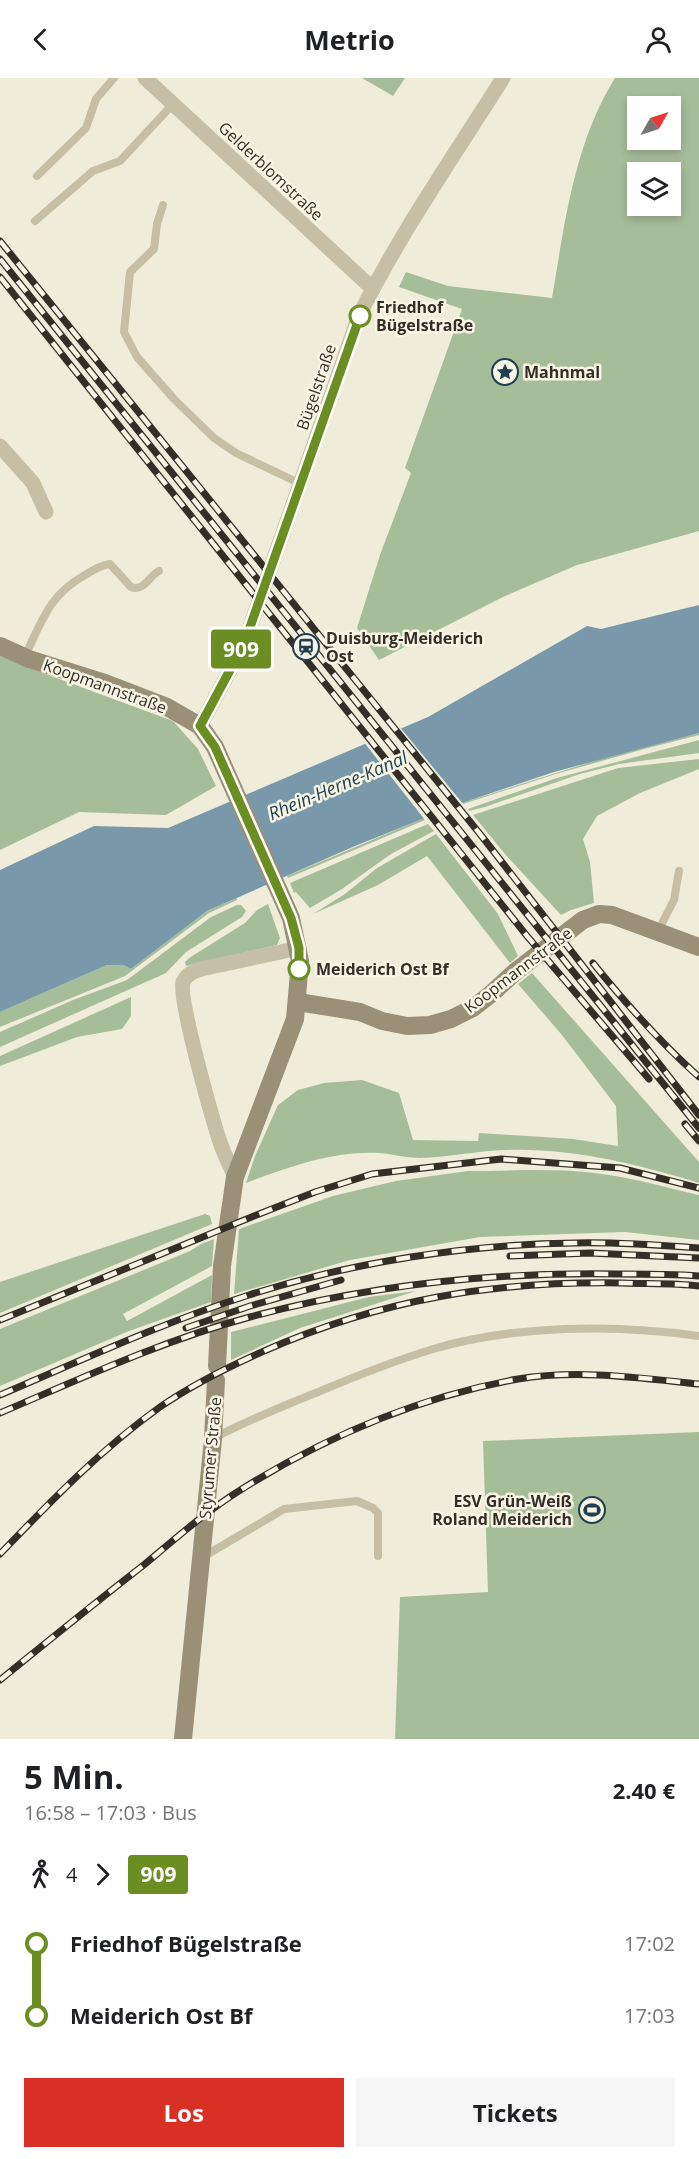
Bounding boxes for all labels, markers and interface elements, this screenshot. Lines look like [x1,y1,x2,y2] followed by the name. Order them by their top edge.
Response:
[304,21,395,58] text: Metrio
[24,23,57,56] icon: back
[642,23,675,56] icon: person
[627,96,681,150] north arrow
[627,96,681,216] map controls
[214,117,328,225] street label: Gelderblomstraße
[627,162,681,216] button: layers
[376,296,473,336] place label: Friedhof Bügelstraße
[349,305,371,327] marker: Friedhof Bügelstraße
[291,341,341,433] street label: Bügelstraße
[490,357,520,387] place icon: Mahnmal
[524,361,600,383] place label: Mahnmal
[326,627,483,667] place label: Duisburg-Meiderich Ost
[206,630,276,668] line badge: 909
[291,632,321,662] station icon: Duisburg-Meiderich Ost
[223,635,259,663] text: 909
[40,653,170,719] street label: Koopmannstraße
[264,745,411,825] water label: Rhein-Herne-Kanal
[460,922,576,1018] street label: Koopmannstraße
[288,958,310,980] marker: Meiderich Ost Bf
[316,958,450,980] place label: Meiderich Ost Bf
[194,1396,226,1520] street label: Styrumer Straße
[432,1490,572,1530] place label: ESV Grün-Weiß Roland Meiderich
[577,1495,607,1525] sports icon: ESV Grün-Weiß Roland Meiderich
[24,1754,124,1799] text: 5 Min.
[613,1775,675,1805] text: 2.40 €
[24,1799,197,1826] text: 16:58 – 17:03 · Bus
[24,1858,57,1891] icon: walk
[86,1858,119,1891] icon: forward
[140,1860,176,1888] text: 909
[66,1861,77,1888] text: 4
[70,1928,302,1958] text: Friedhof Bügelstraße
[624,1930,675,1957] text: 17:02
[70,2000,253,2030] text: Meiderich Ost Bf
[624,2002,675,2029] text: 17:03
[24,2078,344,2147] button: Los
[356,2078,675,2147] button: Tickets

